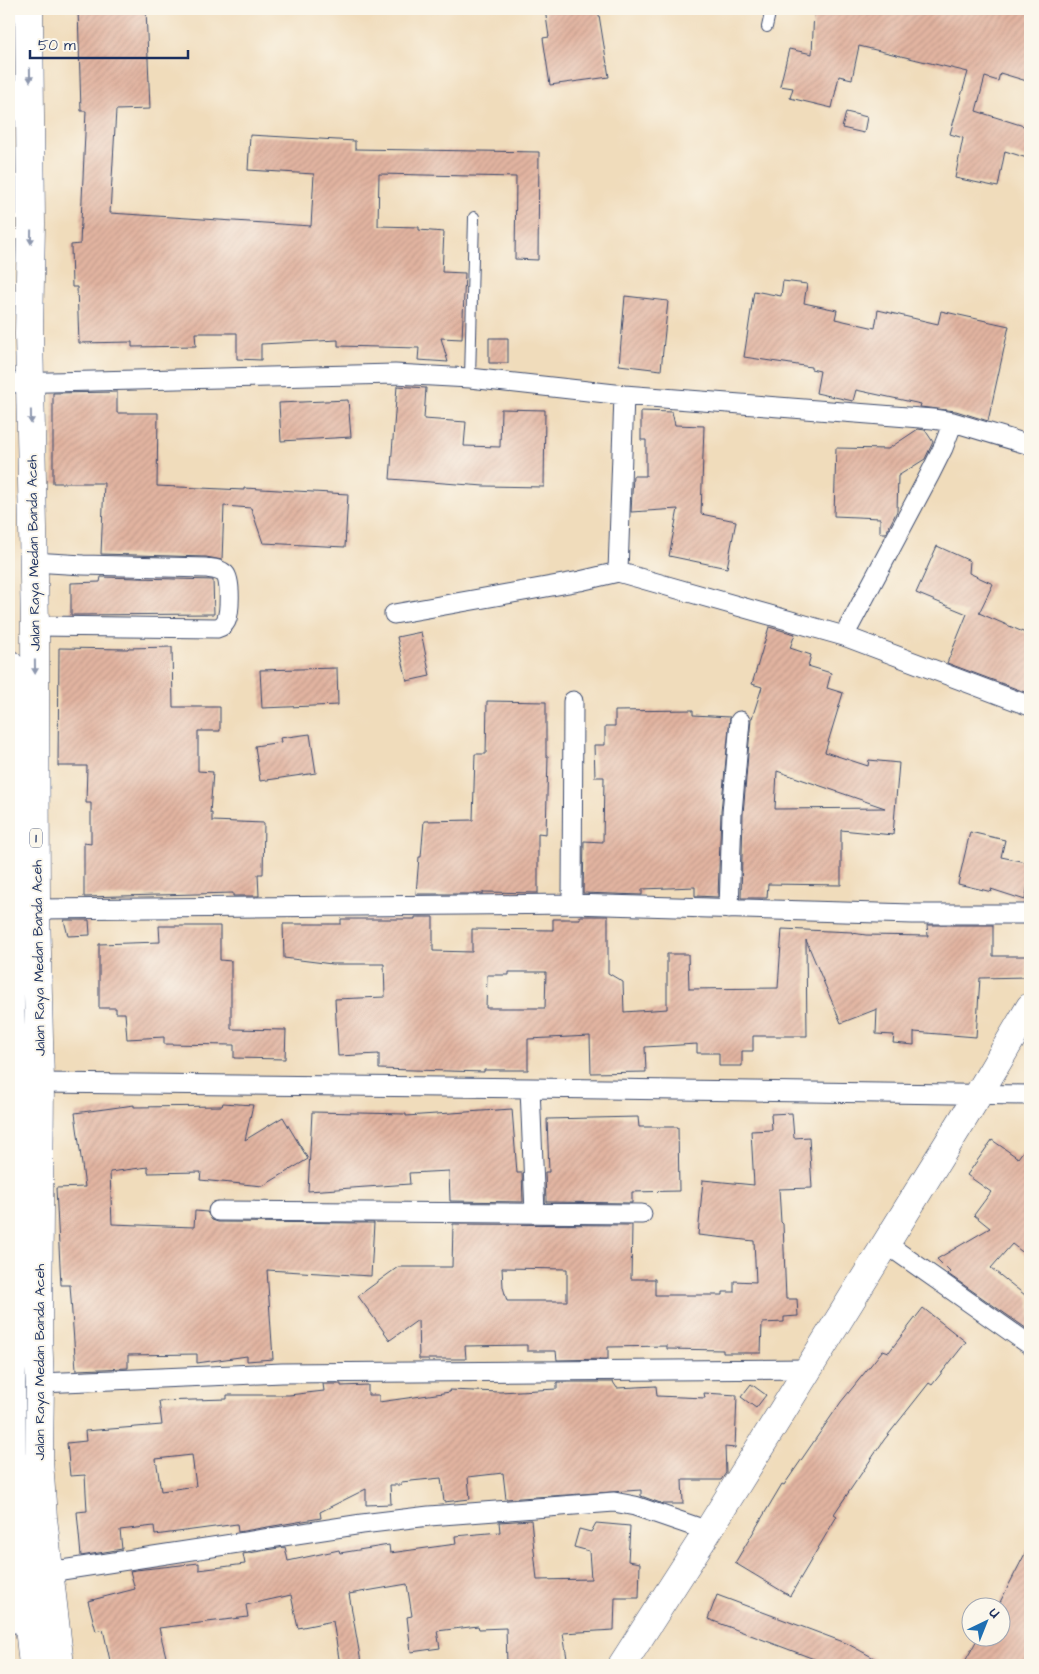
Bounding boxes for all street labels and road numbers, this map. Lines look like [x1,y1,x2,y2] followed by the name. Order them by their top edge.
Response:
[22,455,46,651] street label: Jalan Raya Medan Banda Aceh
[30,828,42,848] road number: 1
[27,860,51,1056] street label: Jalan Raya Medan Banda Aceh
[30,1264,50,1460] street label: Jalan Raya Medan Banda Aceh

